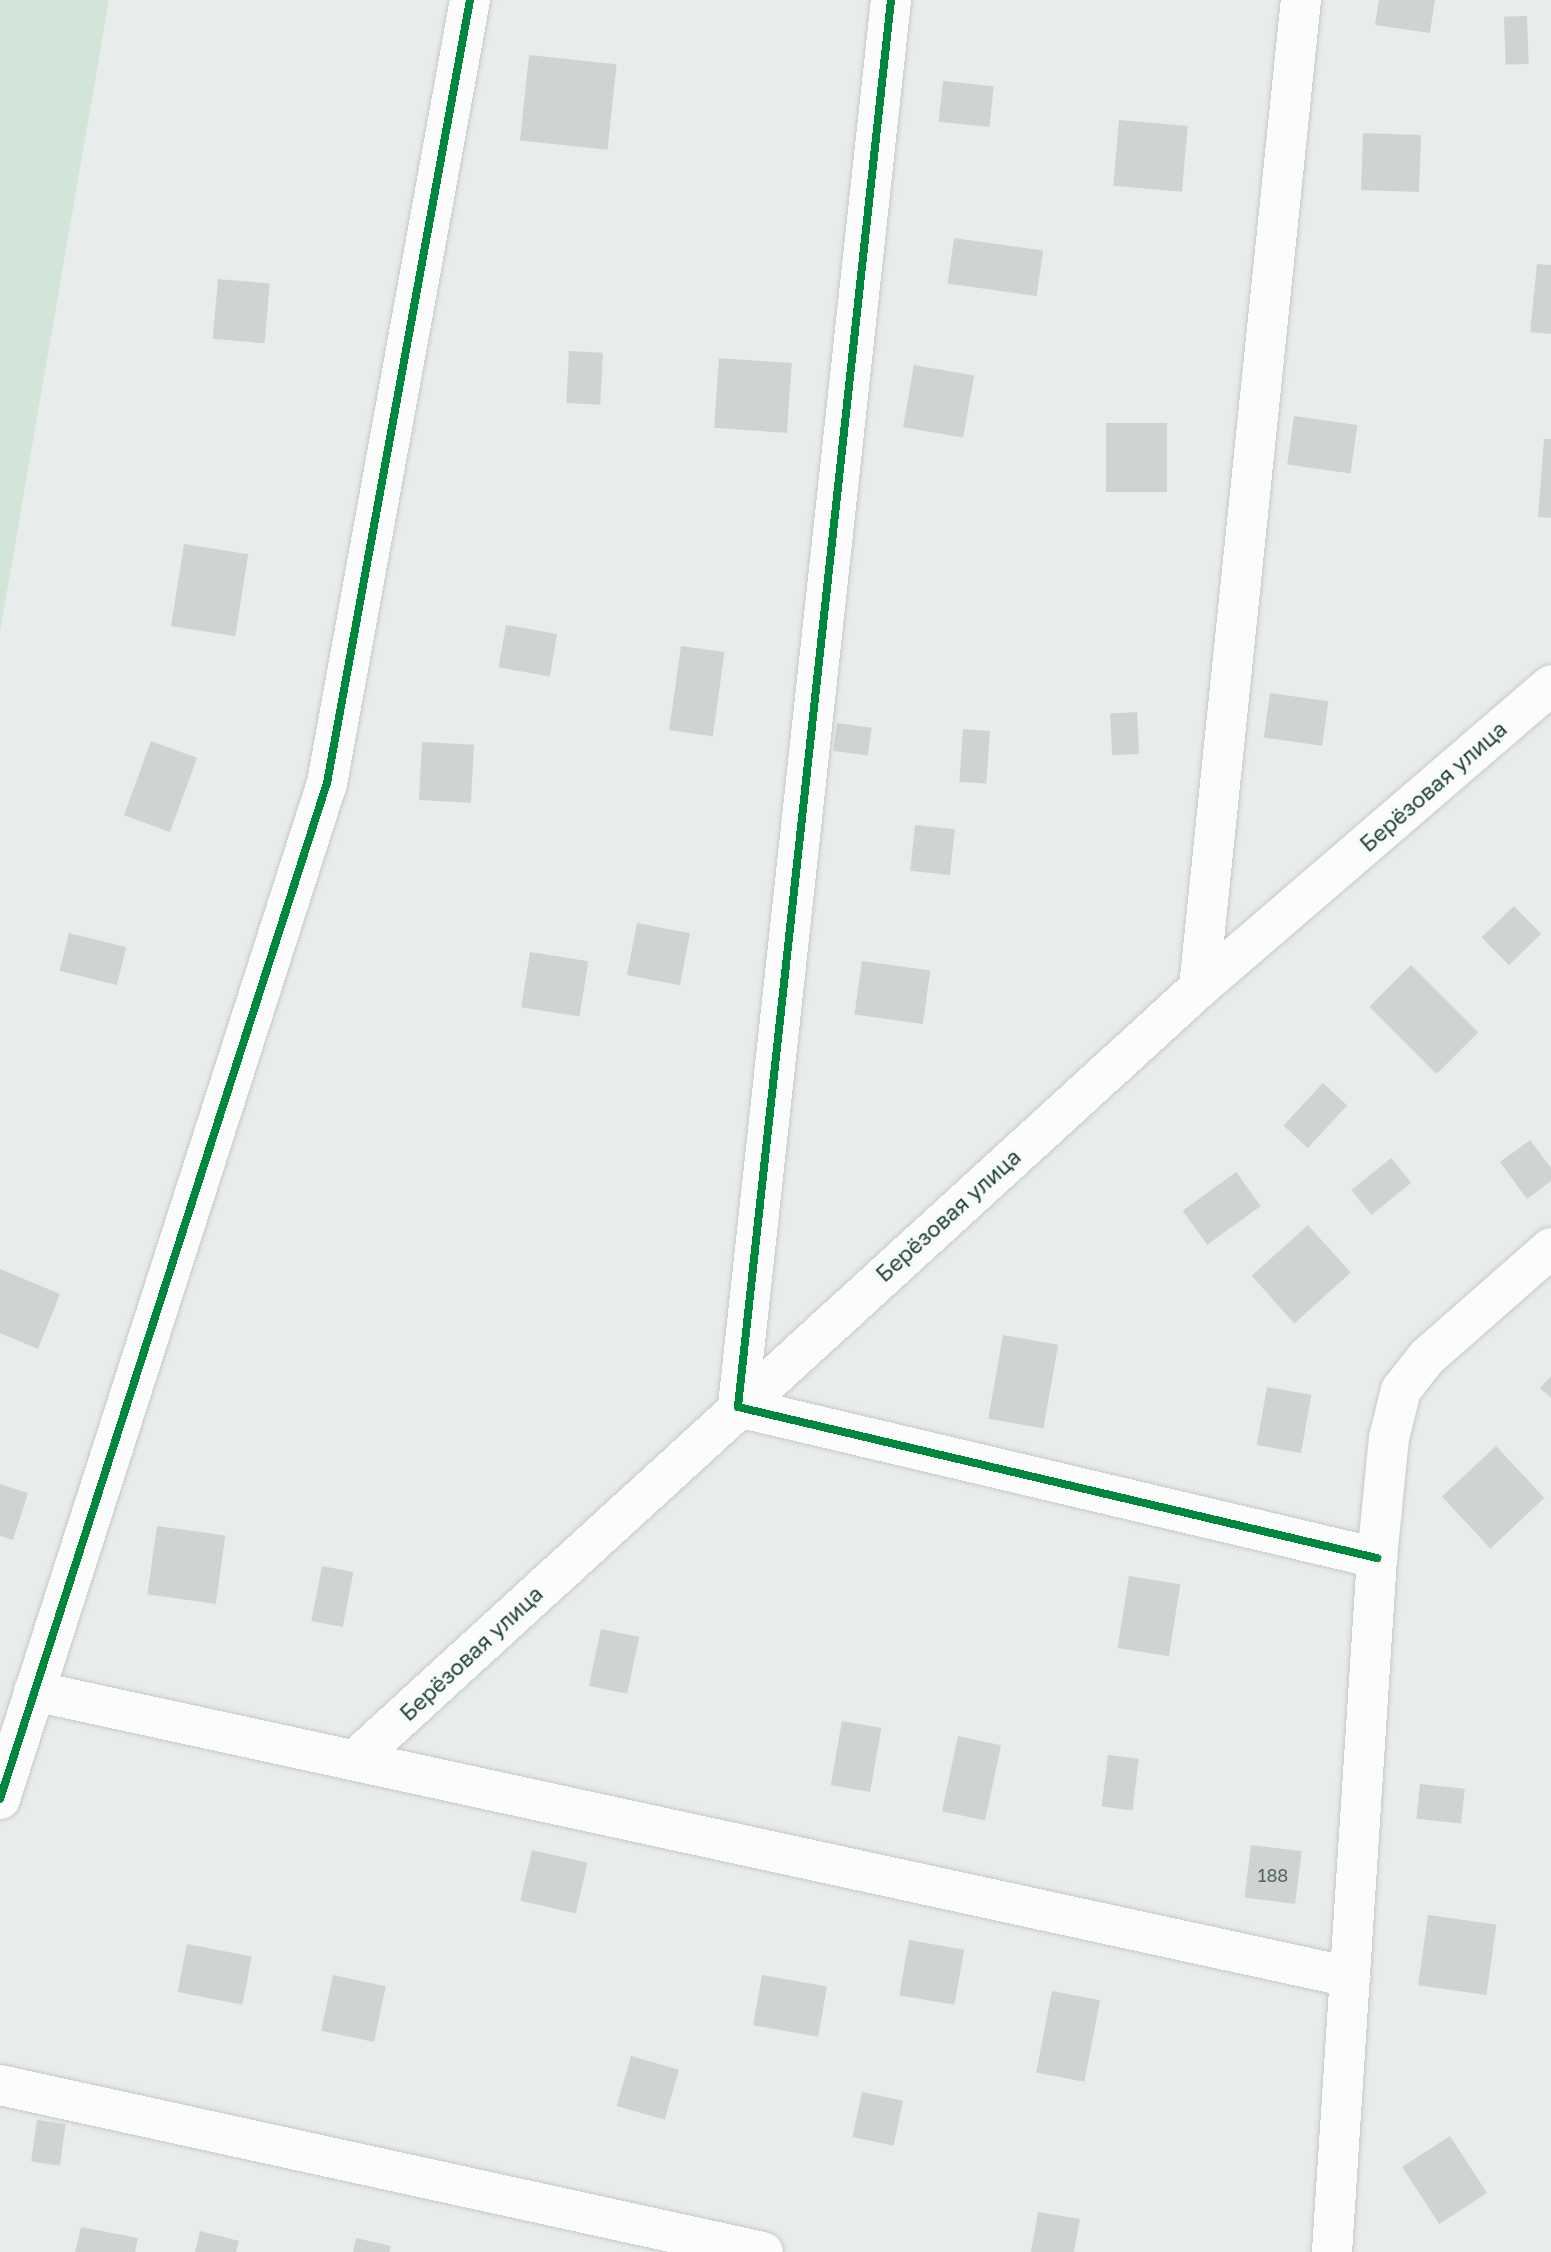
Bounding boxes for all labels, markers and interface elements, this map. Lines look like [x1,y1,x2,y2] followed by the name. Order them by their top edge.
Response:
[1354,715,1512,857] street label: Берёзовая улица
[870,1143,1026,1287] street label: Берёзовая улица
[394,1580,548,1726] street label: Берёзовая улица
[1258,1864,1288,1886] house number: 188

